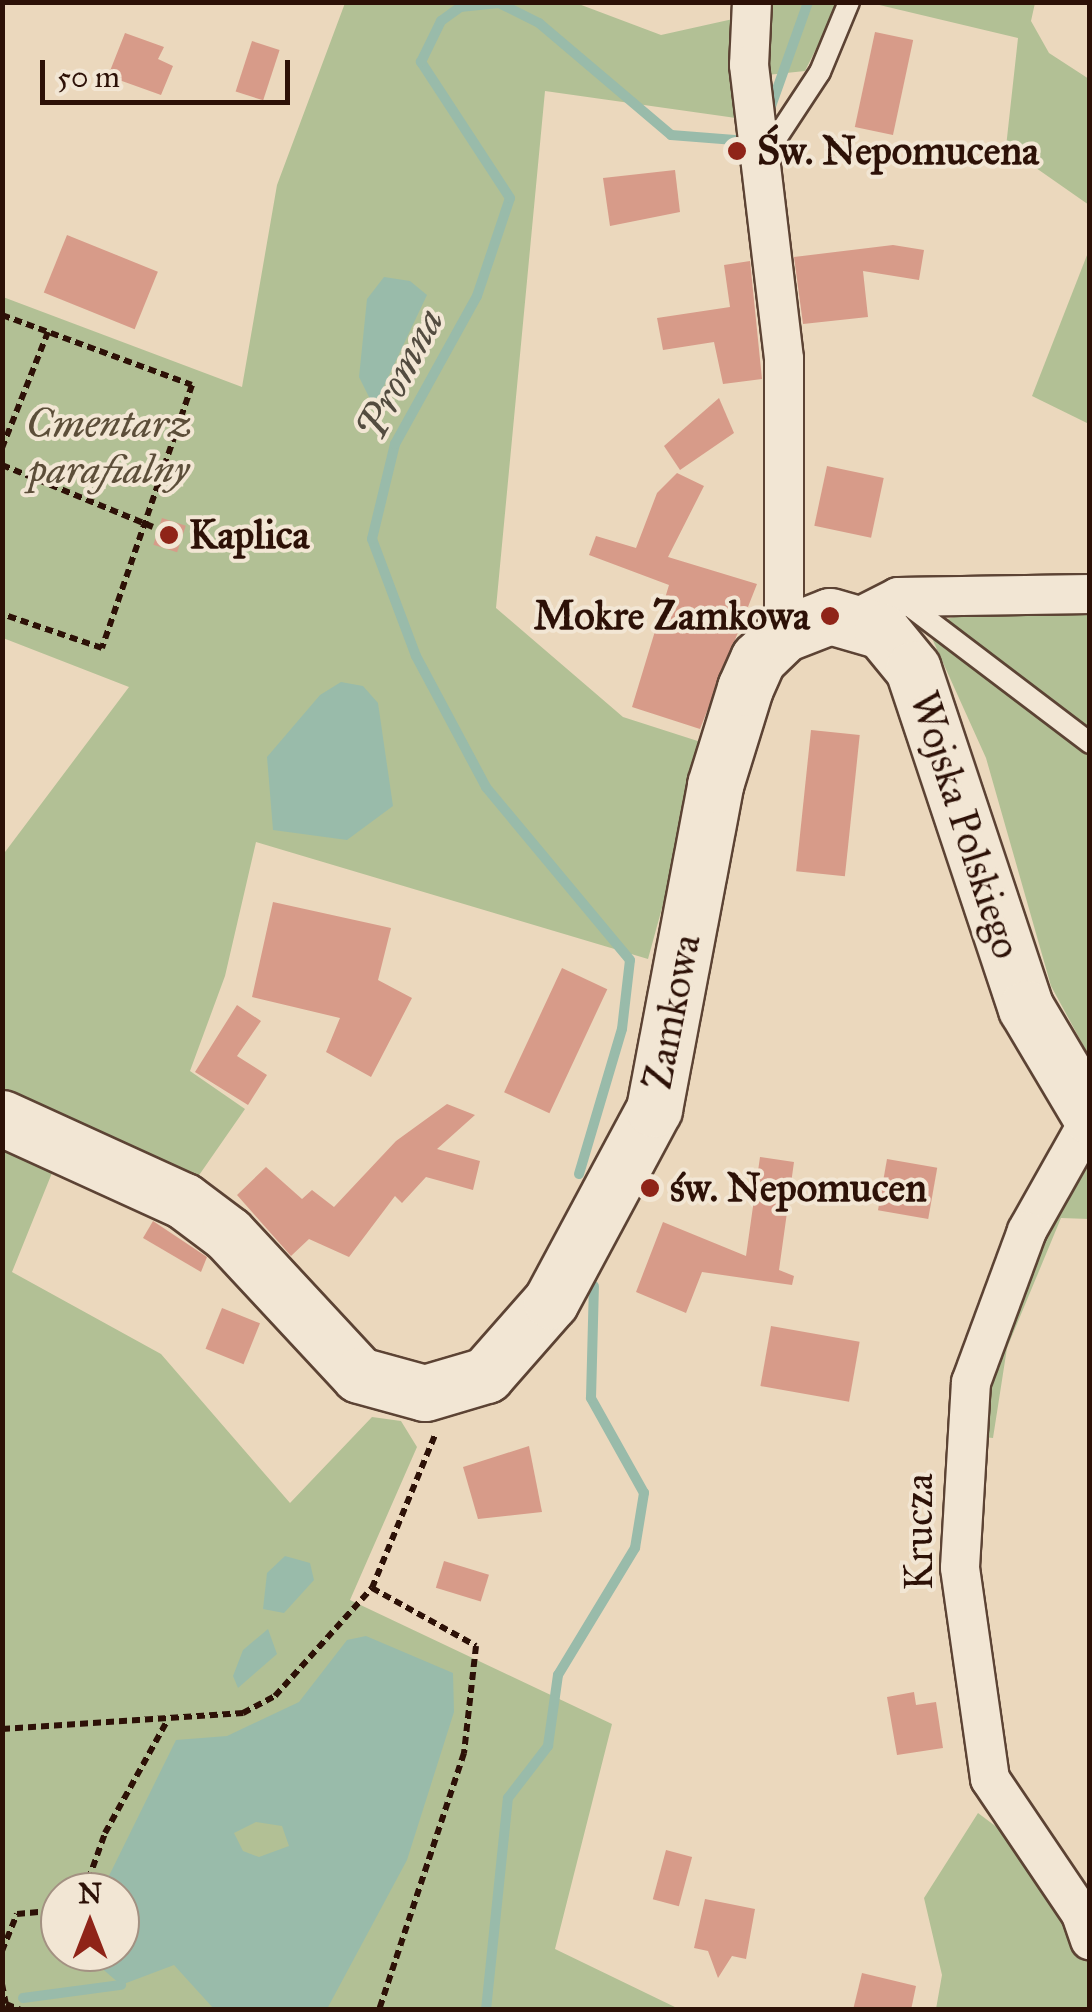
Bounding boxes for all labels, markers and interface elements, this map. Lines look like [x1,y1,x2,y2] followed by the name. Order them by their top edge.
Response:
[45,40,295,102] scale bar
[57,59,120,95] text: 50 m
[757,127,1039,175] place label: Św. Nepomucena
[726,140,748,162] marker: Św. Nepomucena
[345,300,455,448] water label: Promna
[26,400,192,494] park label: Cmentarz parafialny
[189,511,309,559] place label: Kaplica
[158,524,180,546] marker: Kaplica
[534,592,810,640] place label: Mokre Zamkowa
[819,605,841,627] marker: Mokre Zamkowa
[899,685,1031,965] street label: Wojska Polskiego
[633,930,711,1094] street label: Zamkowa
[670,1164,927,1212] place label: św. Nepomucen
[639,1177,661,1199] marker: św. Nepomucen
[895,1473,943,1591] street label: Krucza
[40,1872,140,1972] north arrow
[78,1876,102,1911] text: N

